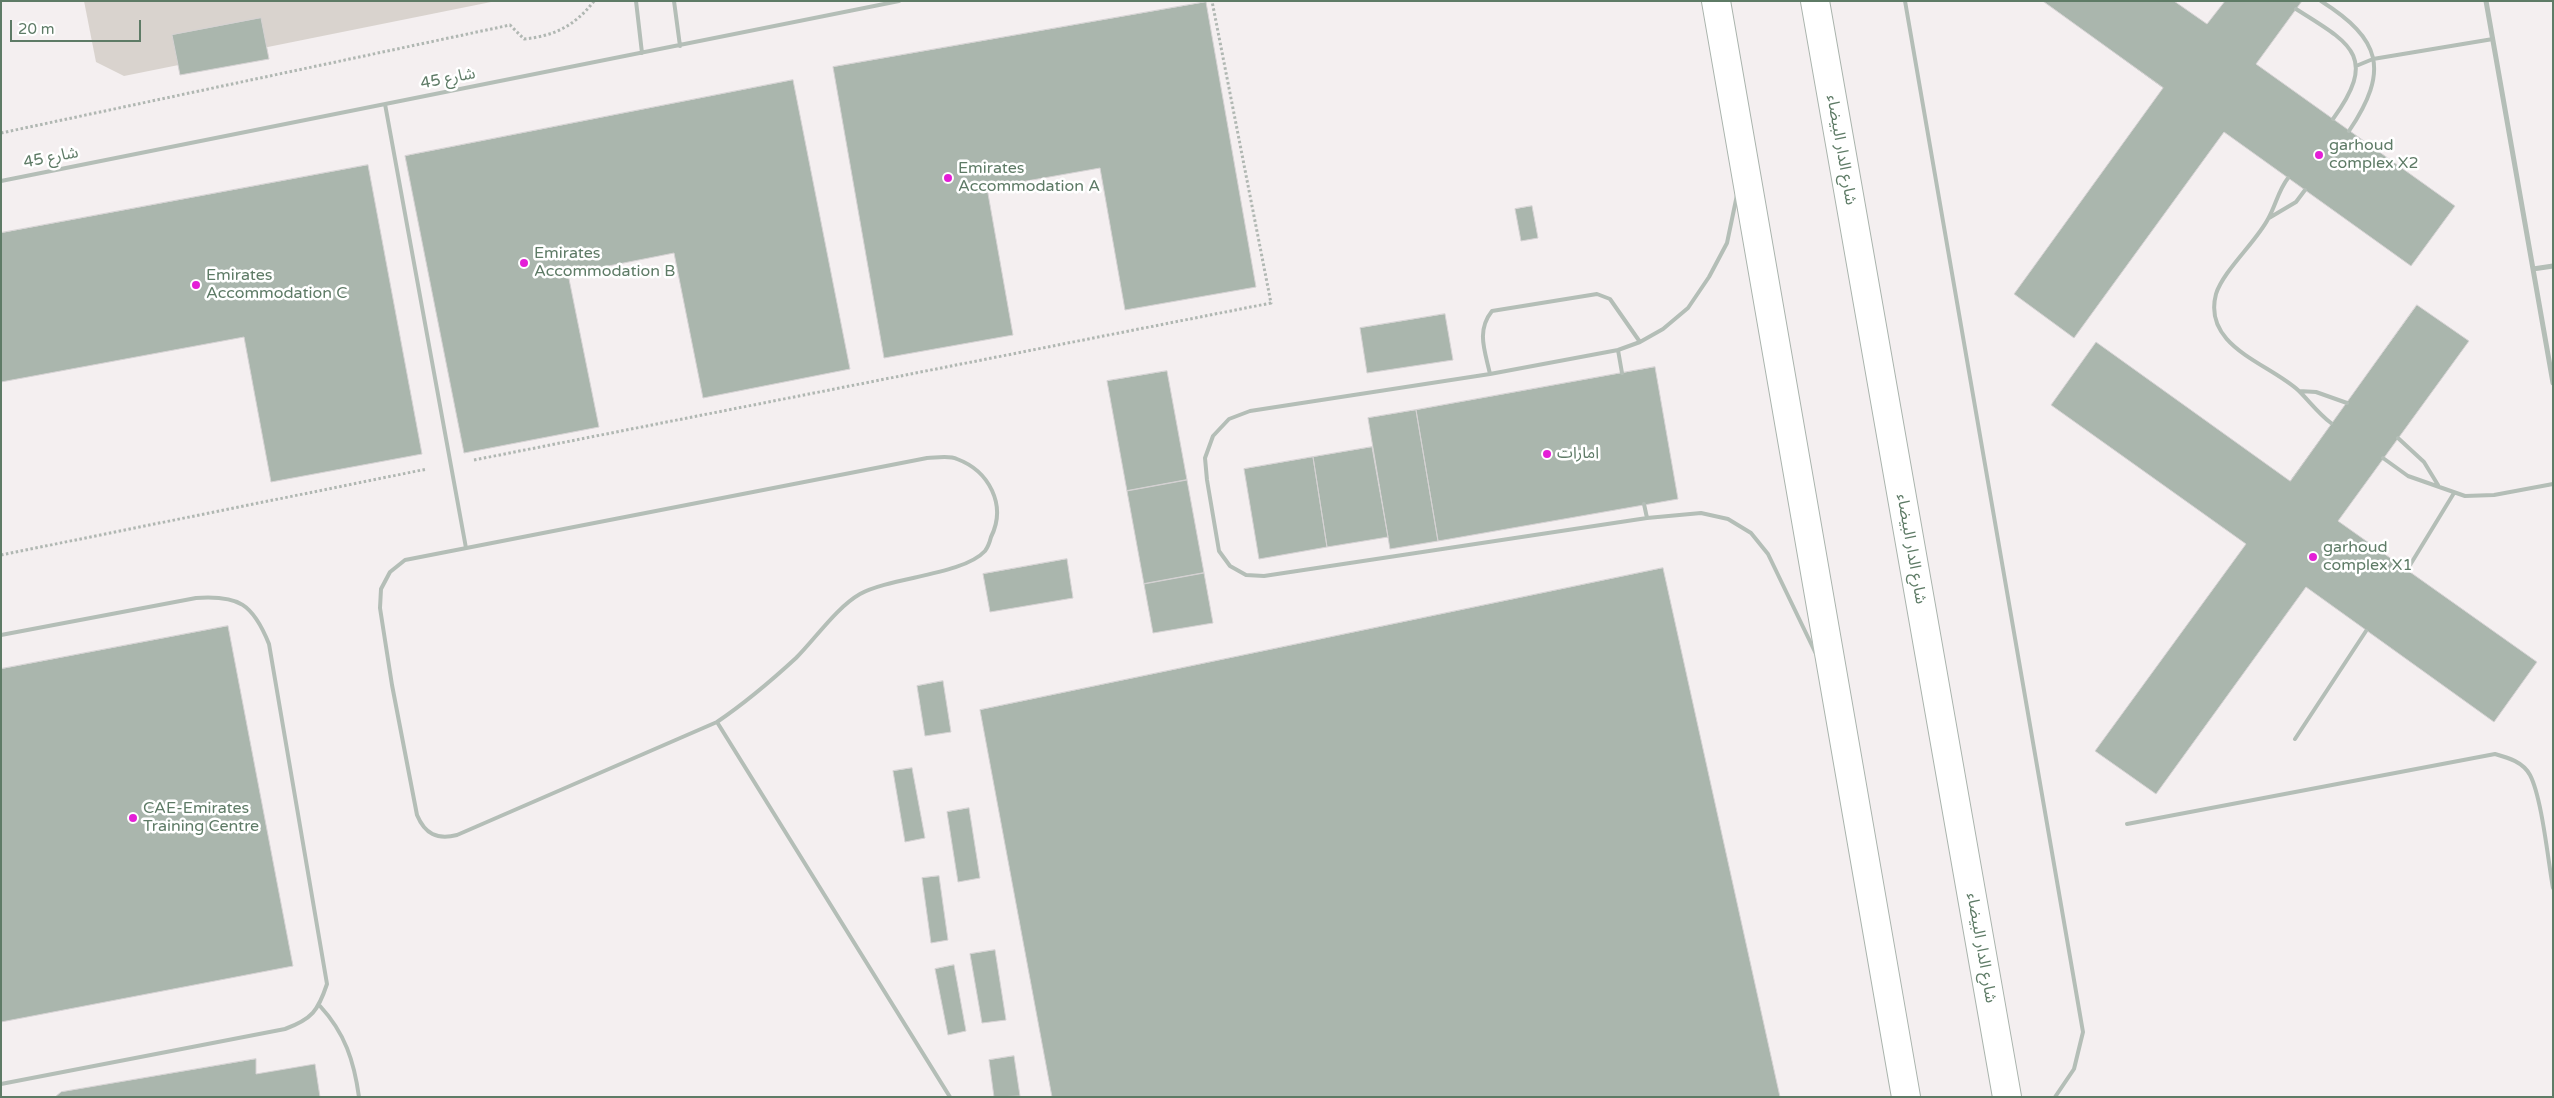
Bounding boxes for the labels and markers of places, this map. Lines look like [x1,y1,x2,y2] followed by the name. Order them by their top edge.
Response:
[2329,136,2419,174] place label: garhoud complex X2
[2313,149,2325,161] marker: garhoud complex X2
[958,159,1100,197] place label: Emirates Accommodation A
[942,172,954,184] marker: Emirates Accommodation A
[534,244,675,282] place label: Emirates Accommodation B
[518,257,530,269] marker: Emirates Accommodation B
[206,266,347,304] place label: Emirates Accommodation C
[190,279,202,291] marker: Emirates Accommodation C
[1557,444,1599,464] place label: امارات
[1541,448,1553,460] marker: امارات
[2323,538,2413,576] place label: garhoud complex X1
[2307,551,2319,563] marker: garhoud complex X1
[143,799,259,837] place label: CAE-Emirates Training Centre
[127,812,139,824] marker: CAE-Emirates Training Centre

